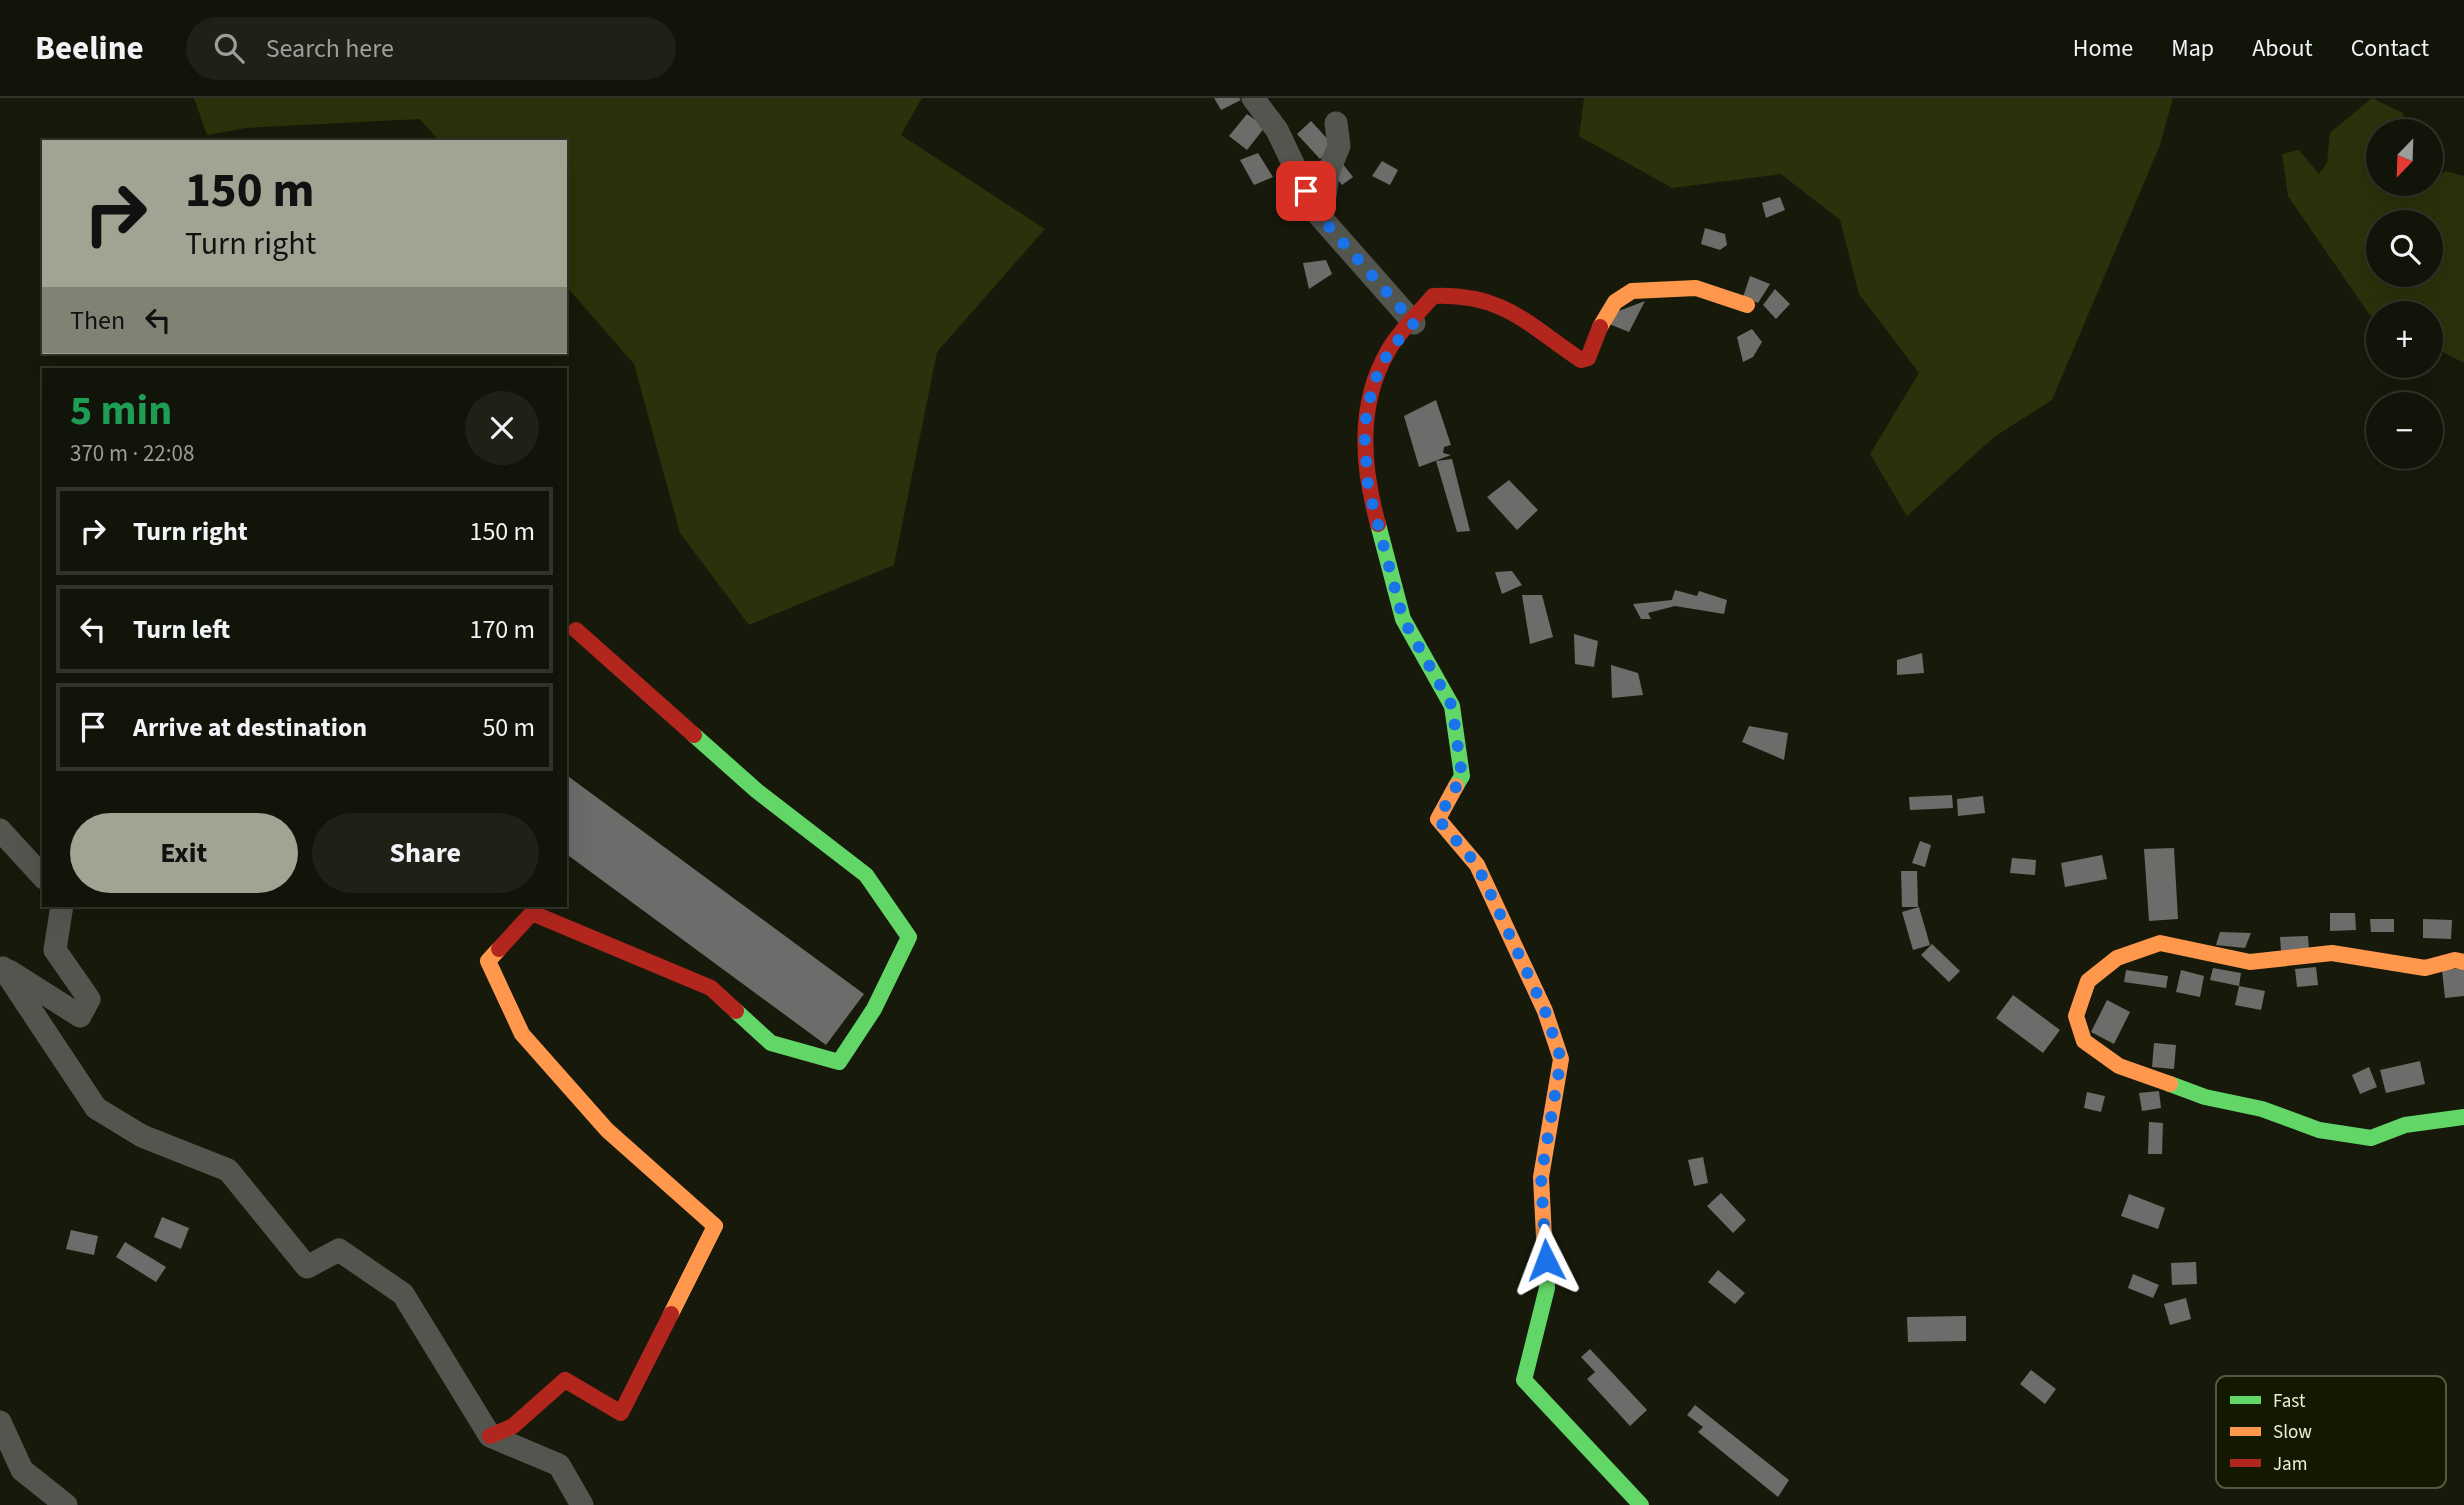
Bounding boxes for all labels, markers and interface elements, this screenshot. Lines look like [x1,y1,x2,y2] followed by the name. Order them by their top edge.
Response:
[186,17,676,80] search box
[35,25,144,72] text: Beeline
[210,29,248,67] icon: search
[266,30,394,67] text: Search here
[2073,31,2133,66] text: Home
[2171,31,2214,66] text: Map
[2252,31,2313,66] text: About
[2351,31,2429,66] text: Contact
[2366,119,2443,196] north arrow
[2366,119,2443,469] map controls
[185,156,314,226] text: 150 m
[1276,161,1336,221] pin
[70,168,161,259] icon: right
[1287,172,1325,210] icon: arrive
[2366,210,2443,287] button: search
[185,221,316,267] text: Turn right
[139,301,177,339] icon: left
[2366,301,2443,378] button: +
[70,302,125,339] text: Then
[70,381,172,441] text: 5 min
[465,391,539,465] button: close
[2366,392,2443,469] button: −
[70,437,194,470] text: 370 m · 22:08
[74,512,112,550] icon: right
[133,513,248,550] text: Turn right
[469,513,535,550] text: 150 m
[74,610,112,648] icon: left
[133,611,230,648] text: Turn left
[469,611,535,648] text: 170 m
[74,708,112,746] icon: arrive
[133,709,367,746] text: Arrive at destination
[482,709,535,746] text: 50 m
[70,813,298,893] button: Exit
[312,813,539,893] button: Share
[1509,1223,1583,1297] position arrow
[2216,1376,2446,1488] legend
[2273,1388,2306,1415] text: Fast
[2273,1419,2312,1446] text: Slow
[2273,1451,2307,1478] text: Jam

